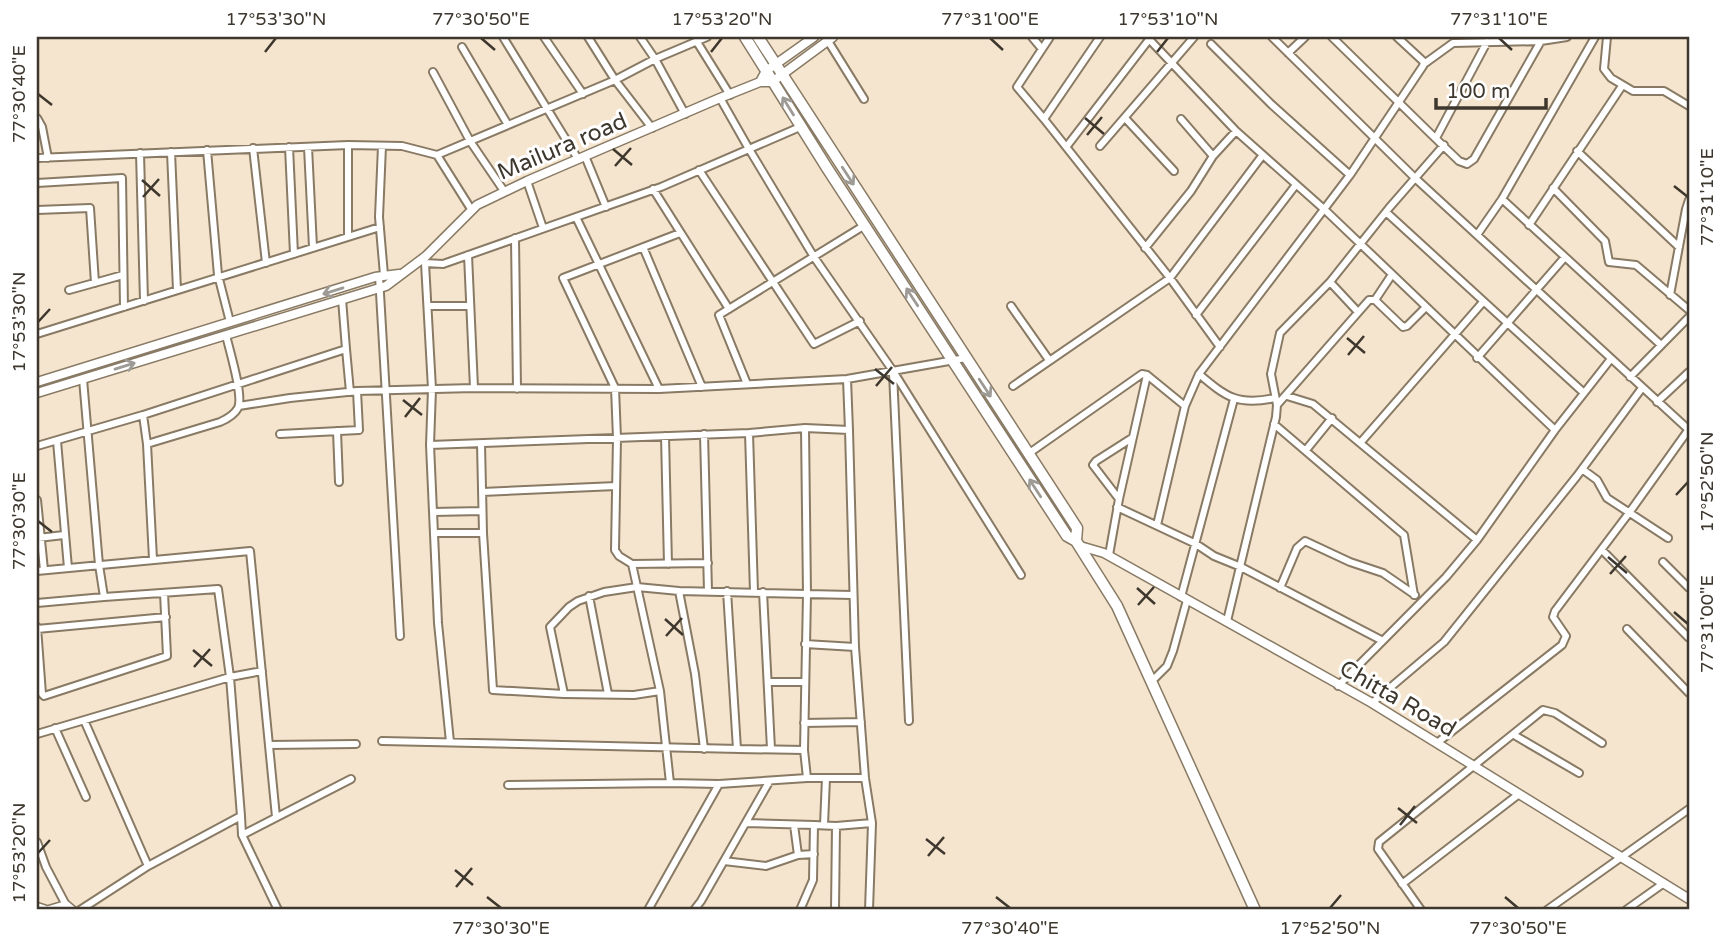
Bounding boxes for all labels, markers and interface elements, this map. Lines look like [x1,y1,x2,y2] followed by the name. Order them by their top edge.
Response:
[226,8,326,30] text: 17°53'30"N
[432,8,530,30] text: 77°30'50"E
[672,8,772,30] text: 17°53'20"N
[941,8,1039,30] text: 77°31'00"E
[1118,8,1218,30] text: 17°53'10"N
[1450,8,1548,30] text: 77°31'10"E
[8,45,30,143] text: 77°30'40"E
[1436,66,1546,110] scale bar
[1446,79,1510,104] text: 100 m
[780,97,795,116] one-way arrow
[493,107,631,187] street label: Mailura road
[1696,148,1718,246] text: 77°31'10"E
[841,166,856,185] one-way arrow
[8,272,30,372] text: 17°53'30"N
[322,285,344,298] one-way arrow
[904,287,918,307] one-way arrow
[114,358,136,371] one-way arrow
[979,377,993,397] one-way arrow
[1696,432,1718,532] text: 17°52'50"N
[8,472,30,570] text: 77°30'30"E
[1028,478,1042,498] one-way arrow
[1696,575,1718,673] text: 77°31'00"E
[1334,654,1461,743] street label: Chitta Road
[8,803,30,903] text: 17°53'20"N
[452,917,550,939] text: 77°30'30"E
[961,917,1059,939] text: 77°30'40"E
[1280,917,1380,939] text: 17°52'50"N
[1469,917,1567,939] text: 77°30'50"E

